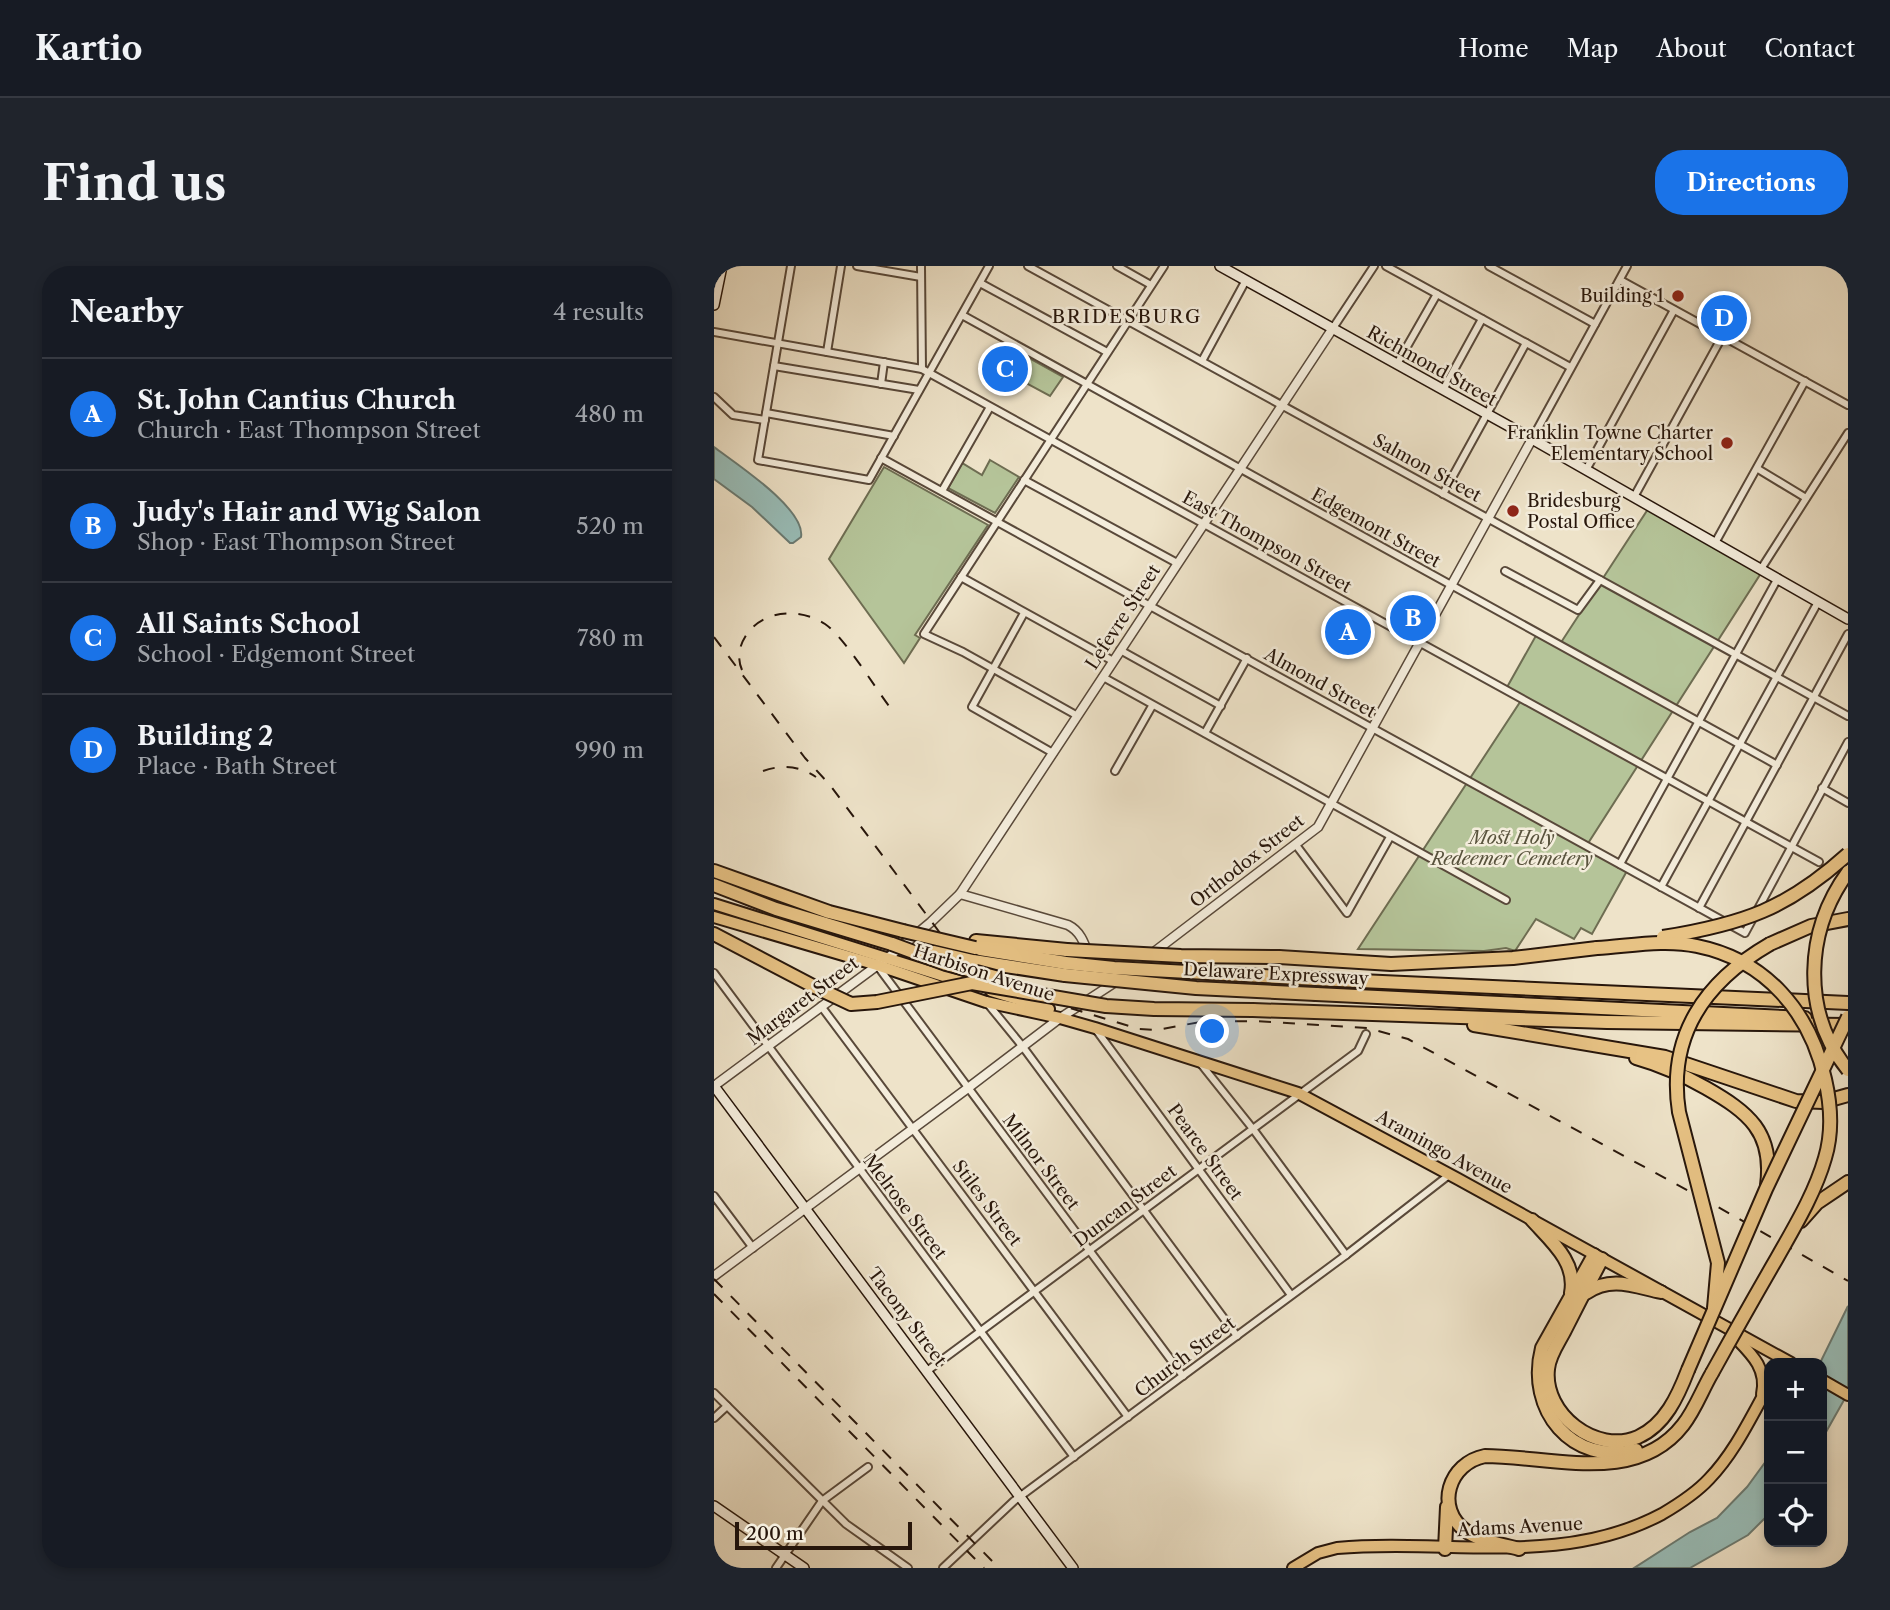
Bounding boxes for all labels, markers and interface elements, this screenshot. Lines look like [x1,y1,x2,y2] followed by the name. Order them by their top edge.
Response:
[35,28,143,69] text: Kartio
[1458,34,1529,63] text: Home
[1567,34,1618,63] text: Map
[1656,34,1727,63] text: About
[1765,34,1855,63] text: Contact
[1655,150,1848,215] button: Directions
[42,152,226,213] text: Find us
[1580,285,1664,307] place label: Building 1
[1670,288,1686,304] marker: Building 1
[1701,292,1747,344] pin: D
[70,293,183,330] text: Nearby
[553,298,644,326] text: 4 results
[1052,305,1202,328] district label: BRIDESBURG
[1363,321,1501,411] street label: Richmond Street
[982,343,1028,395] pin: C
[137,384,456,416] text: St. John Cantius Church
[84,400,102,428] text: A
[575,400,644,428] text: 480 m
[137,416,481,444] text: Church · East Thompson Street
[1507,422,1713,465] place label: Franklin Towne Charter Elementary School
[1369,429,1486,507] street label: Salmon Street
[1719,435,1735,451] marker: Franklin Towne Charter Elementary School
[1308,483,1445,573] street label: Edgemont Street
[1179,486,1356,598] street label: East Thompson Street
[1527,490,1635,533] place label: Bridesburg Postal Office
[137,496,481,528] text: Judy's Hair and Wig Salon
[1505,503,1521,519] marker: Bridesburg Postal Office
[84,512,102,540] text: B
[576,512,644,540] text: 520 m
[137,528,455,556] text: Shop · East Thompson Street
[1081,560,1165,674] street label: Lefevre Street
[1390,592,1436,644] pin: B
[1325,606,1371,658] pin: A
[137,608,361,640] text: All Saints School
[84,624,102,652] text: C
[577,624,644,652] text: 780 m
[137,640,415,668] text: School · Edgemont Street
[1259,643,1380,723] street label: Almond Street
[137,720,273,752] text: Building 2
[83,736,103,764] text: D
[575,736,644,764] text: 990 m
[137,752,337,780] text: Place · Bath Street
[1186,809,1309,912] street label: Orthodox Street
[1429,827,1593,870] park label: Most Holy Redeemer Cemetery
[911,940,1057,1006] street label: Harbison Avenue
[743,952,863,1050] street label: Margaret Street
[1183,958,1370,990] street label: Delaware Expressway
[1195,1014,1229,1048] your location
[1163,1100,1248,1205] street label: Pearce Street
[1371,1105,1516,1199] street label: Aramingo Avenue
[998,1110,1085,1215] street label: Milnor Street
[859,1150,952,1264] street label: Melrose Street
[948,1156,1027,1251] street label: Stiles Street
[1069,1160,1181,1252] street label: Duncan Street
[863,1263,952,1371] street label: Tacony Street
[1130,1312,1240,1402] street label: Church Street
[1764,1358,1827,1547] map controls
[1764,1358,1827,1421] button: +
[1764,1421,1827,1484] button: −
[1764,1484,1827,1547] button: locate
[1455,1513,1584,1541] street label: Adams Avenue
[735,1519,912,1551] scale bar
[746,1522,804,1545] text: 200 m

